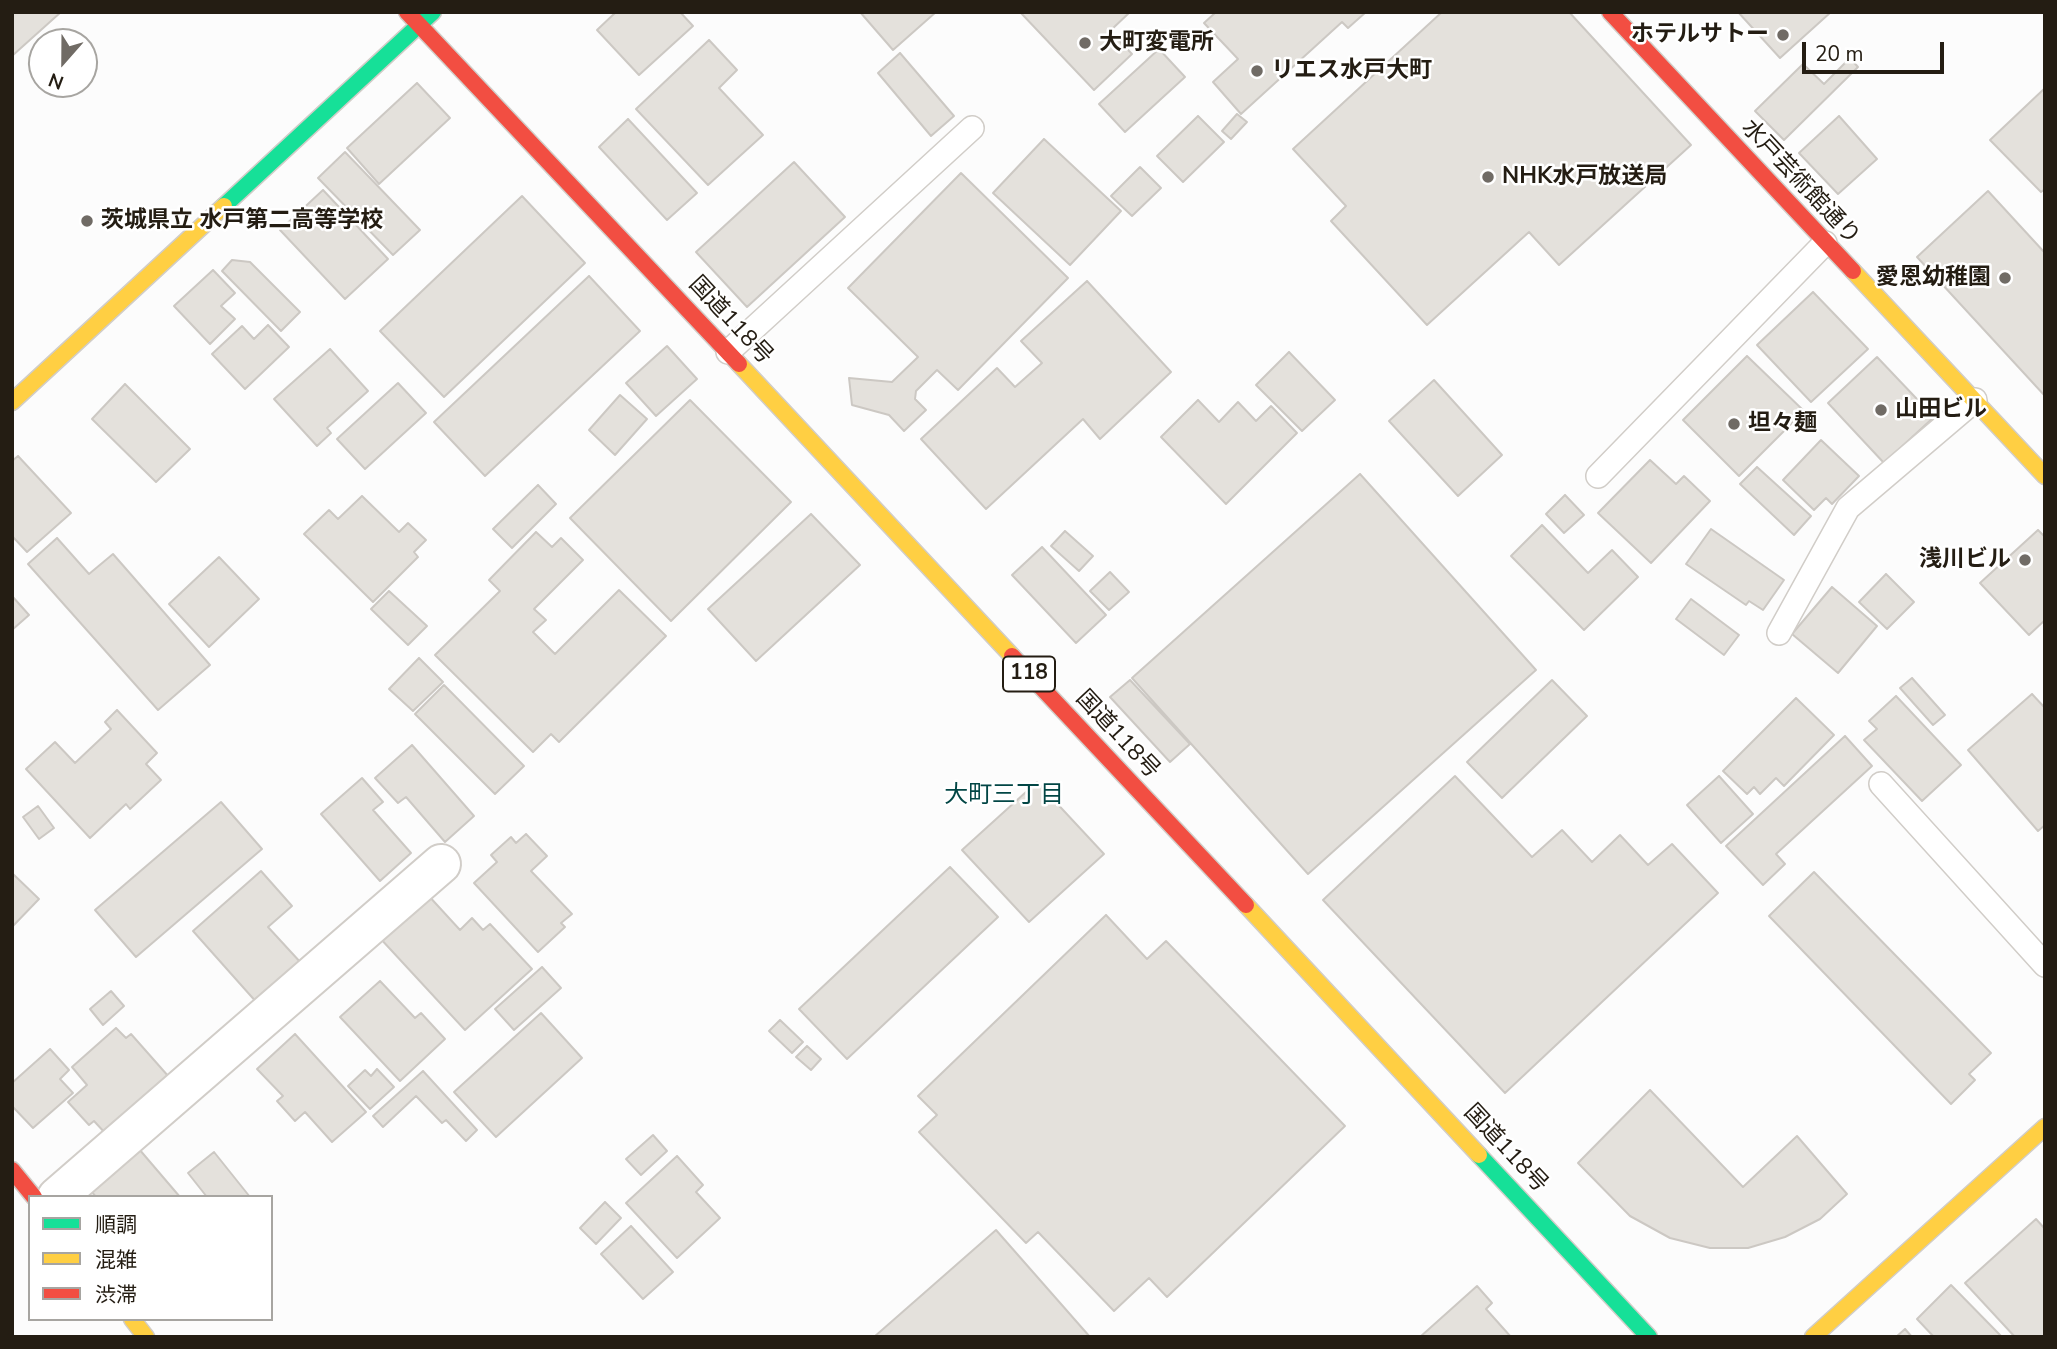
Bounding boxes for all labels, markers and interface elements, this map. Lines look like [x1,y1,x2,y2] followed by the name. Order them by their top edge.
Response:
[1631,21,1769,49] place label: ホテルサトー
[1775,27,1791,43] marker: ホテルサトー
[28,28,98,98] north arrow
[1805,28,1947,72] scale bar
[1099,29,1214,57] place label: 大町変電所
[1077,35,1093,51] marker: 大町変電所
[1815,40,1864,68] text: 20 m
[1271,57,1432,85] place label: リエス水戸大町
[1249,63,1265,79] marker: リエス水戸大町
[45,66,67,95] text: N
[1735,115,1865,251] street label: 水戸芸術館通り
[1502,163,1667,191] place label: NHK水戸放送局
[1480,169,1496,185] marker: NHK水戸放送局
[101,207,383,235] place label: 茨城県立 水戸第二高等学校
[79,213,95,229] marker: 茨城県立 水戸第二高等学校
[1876,264,1991,292] place label: 愛恩幼稚園
[1997,270,2013,286] marker: 愛恩幼稚園
[682,271,778,371] street label: 国道118号
[1895,396,1987,424] place label: 山田ビル
[1873,402,1889,418] marker: 山田ビル
[1748,410,1817,438] place label: 坦々麺
[1726,416,1742,432] marker: 坦々麺
[1919,546,2011,574] place label: 浅川ビル
[2017,552,2033,568] marker: 浅川ビル
[1003,656,1055,692] road number: 118
[1069,685,1165,785] street label: 国道118号
[944,782,1064,810] district label: 大町三丁目
[1457,1099,1553,1199] street label: 国道118号
[28,1195,273,1321] legend
[95,1211,137,1239] text: 順調
[95,1246,137,1274] text: 混雑
[95,1281,137,1309] text: 渋滞

